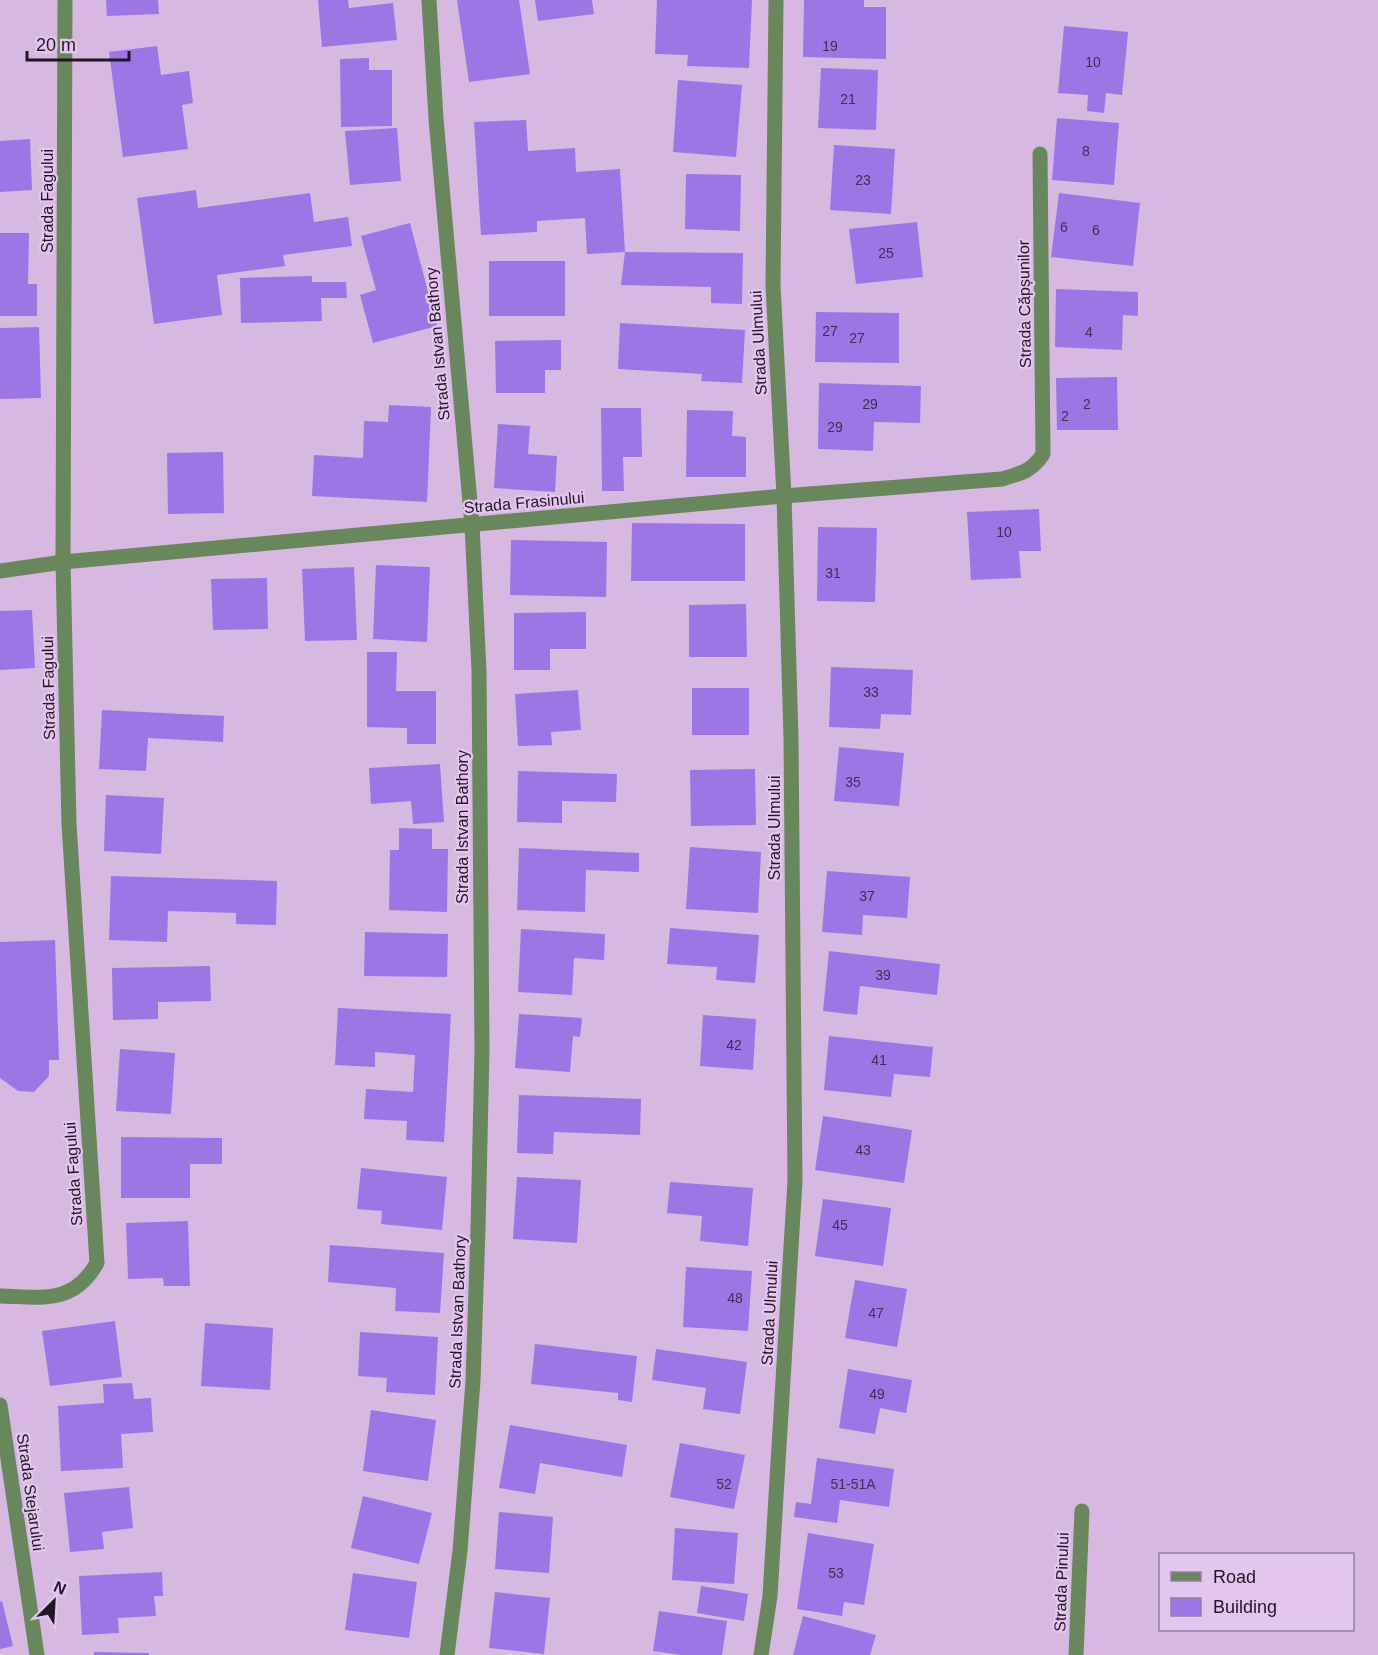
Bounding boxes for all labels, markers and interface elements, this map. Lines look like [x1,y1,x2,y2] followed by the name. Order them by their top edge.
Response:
[27,24,129,62] scale bar
[36,35,76,55] text: 20 m
[822,38,838,54] house number: 19
[1085,54,1101,70] house number: 10
[840,91,856,107] house number: 21
[1082,143,1090,159] house number: 8
[39,149,56,253] street label: Strada Fagului
[855,172,871,188] house number: 23
[1060,219,1068,235] house number: 6
[1092,222,1100,238] house number: 6
[1015,239,1034,368] street label: Strada Căpșunilor
[878,245,894,261] house number: 25
[422,267,453,421] street label: Strada Istvan Bathory
[747,290,770,396] street label: Strada Ulmului
[822,323,838,339] house number: 27
[1085,324,1093,340] house number: 4
[849,330,865,346] house number: 27
[862,396,878,412] house number: 29
[1083,396,1091,412] house number: 2
[1061,408,1069,424] house number: 2
[827,419,843,435] house number: 29
[463,489,585,516] street label: Strada Frasinului
[996,524,1012,540] house number: 10
[825,565,841,581] house number: 31
[39,636,58,740] street label: Strada Fagului
[863,684,879,700] house number: 33
[454,750,471,904] street label: Strada Istvan Bathory
[845,774,861,790] house number: 35
[766,776,783,880] street label: Strada Ulmului
[859,888,875,904] house number: 37
[875,967,891,983] house number: 39
[726,1037,742,1053] house number: 42
[871,1052,887,1068] house number: 41
[61,1121,86,1226] street label: Strada Fagului
[855,1142,871,1158] house number: 43
[832,1217,848,1233] house number: 45
[446,1235,469,1389] street label: Strada Istvan Bathory
[758,1260,781,1366] street label: Strada Ulmului
[727,1290,743,1306] house number: 48
[868,1305,884,1321] house number: 47
[869,1386,885,1402] house number: 49
[14,1432,47,1552] street label: Strada Stejarului
[716,1476,732,1492] house number: 52
[830,1476,876,1492] house number: 51-51A
[1051,1532,1072,1632] street label: Strada Pinului
[1159,1553,1354,1631] legend
[828,1565,844,1581] house number: 53
[1213,1567,1256,1587] text: Road
[24,1571,84,1631] north arrow
[51,1578,69,1598] text: N
[1213,1597,1277,1617] text: Building

